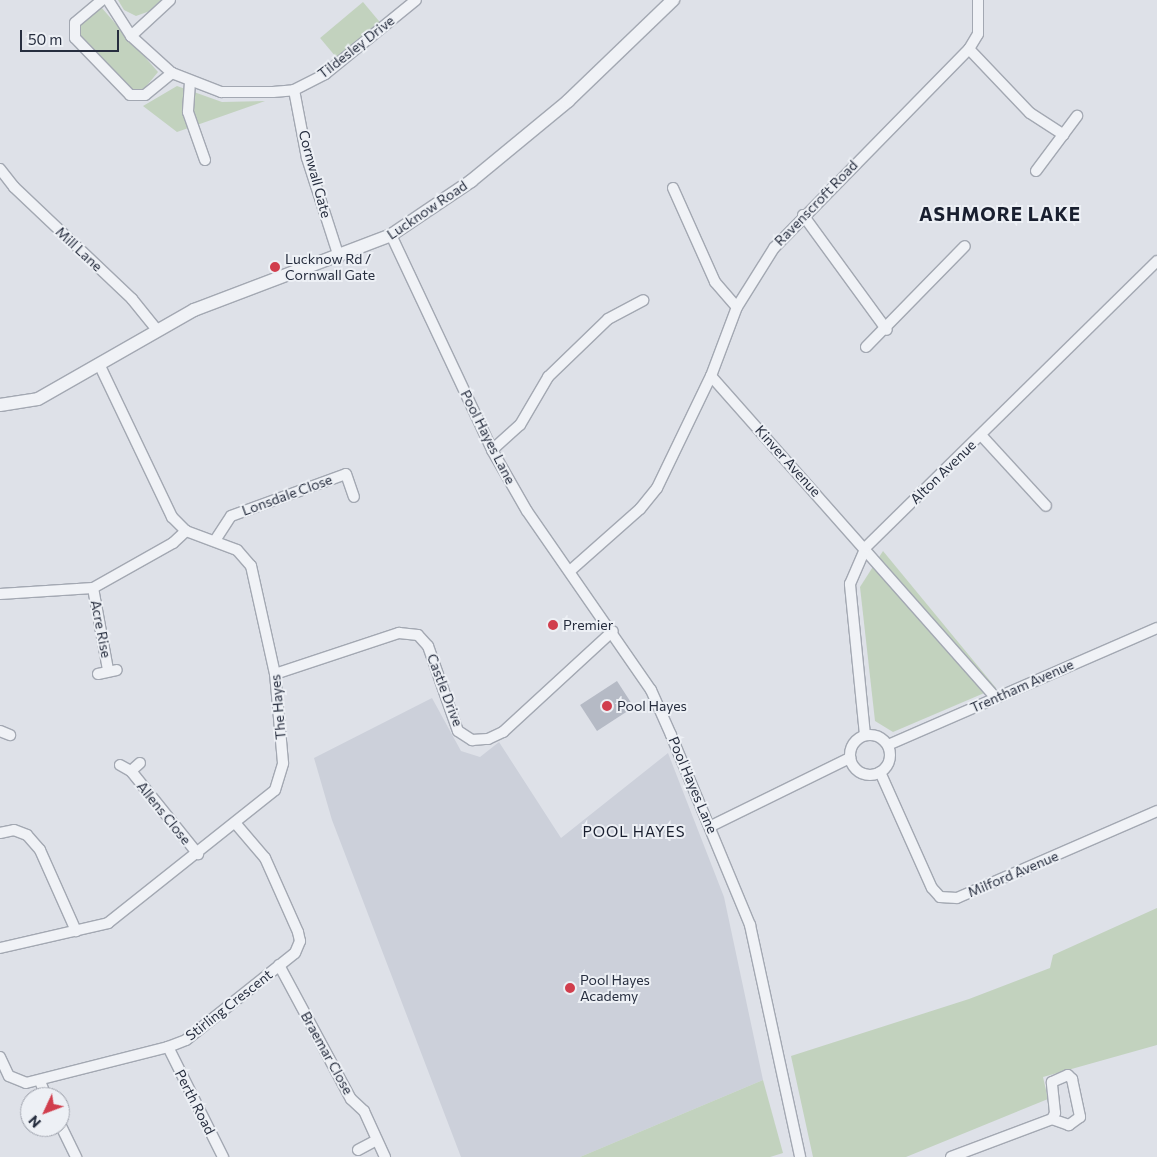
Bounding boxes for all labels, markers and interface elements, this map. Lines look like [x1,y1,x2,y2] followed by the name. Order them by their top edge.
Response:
[314,12,398,82] street label: Tildesley Drive
[22,20,121,52] scale bar
[28,30,62,48] text: 50 m
[295,128,335,220] street label: Cornwall Gate
[771,157,861,249] street label: Ravenscroft Road
[384,177,470,243] street label: Lucknow Road
[917,203,1083,225] district label: ASHMORE LAKE
[52,223,106,275] street label: Mill Lane
[285,251,375,284] place label: Lucknow Rd / Cornwall Gate
[269,261,281,273] marker: Lucknow Rd / Cornwall Gate
[457,387,519,487] street label: Pool Hayes Lane
[752,422,824,500] street label: Kinver Avenue
[907,437,979,507] street label: Alton Avenue
[240,471,334,519] street label: Lonsdale Close
[87,599,115,659] street label: Acre Rise
[563,617,613,633] place label: Premier
[547,619,559,631] marker: Premier
[423,651,467,729] street label: Castle Drive
[968,656,1076,716] street label: Trentham Avenue
[267,674,289,740] street label: The Hayes
[617,698,687,714] place label: Pool Hayes
[601,700,613,712] marker: Pool Hayes
[665,734,721,836] street label: Pool Hayes Lane
[133,778,195,848] street label: Allens Close
[581,823,687,841] district label: POOL HAYES
[965,847,1061,901] street label: Milford Avenue
[182,966,276,1044] street label: Stirling Crescent
[580,972,650,1004] place label: Pool Hayes Academy
[564,982,576,994] marker: Pool Hayes Academy
[297,1009,357,1097] street label: Braemar Close
[171,1067,219,1137] street label: Perth Road
[20,1087,70,1137] north arrow
[25,1112,44,1132] text: N

